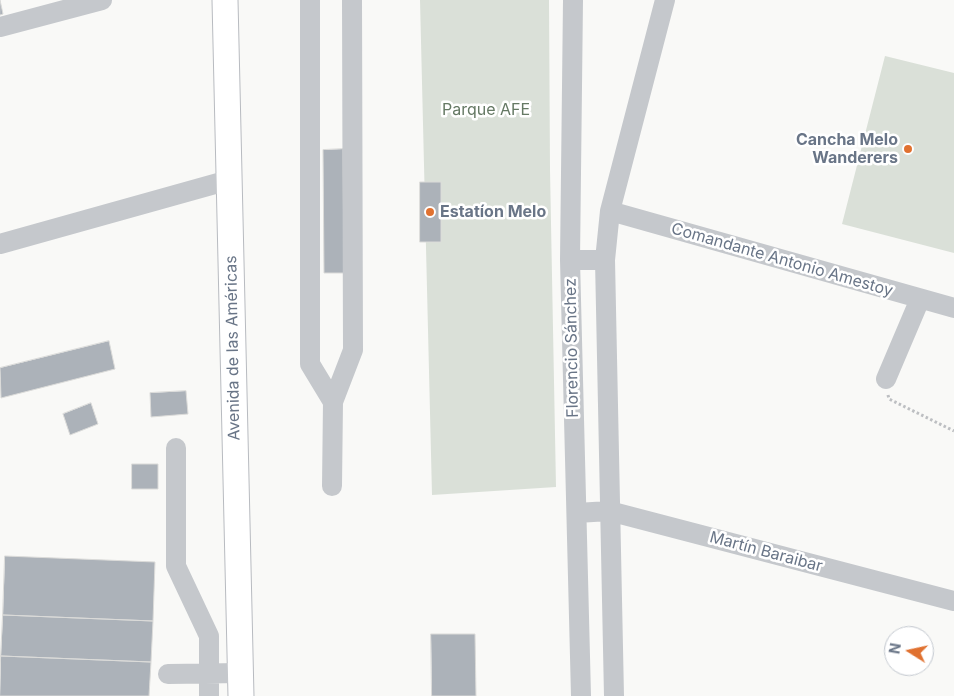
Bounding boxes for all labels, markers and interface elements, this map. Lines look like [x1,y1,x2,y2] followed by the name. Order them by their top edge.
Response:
[442,100,530,120] park label: Parque AFE
[796,130,898,168] place label: Cancha Melo Wanderers
[902,143,914,155] marker: Cancha Melo Wanderers
[440,202,546,222] place label: Estatíon Melo
[424,206,436,218] marker: Estatíon Melo
[669,219,895,301] street label: Comandante Antonio Amestoy
[222,255,244,441] street label: Avenida de las Américas
[561,278,583,418] street label: Florencio Sánchez
[707,528,825,576] street label: Martín Baraibar
[884,626,934,676] north arrow
[885,642,904,655] text: N

